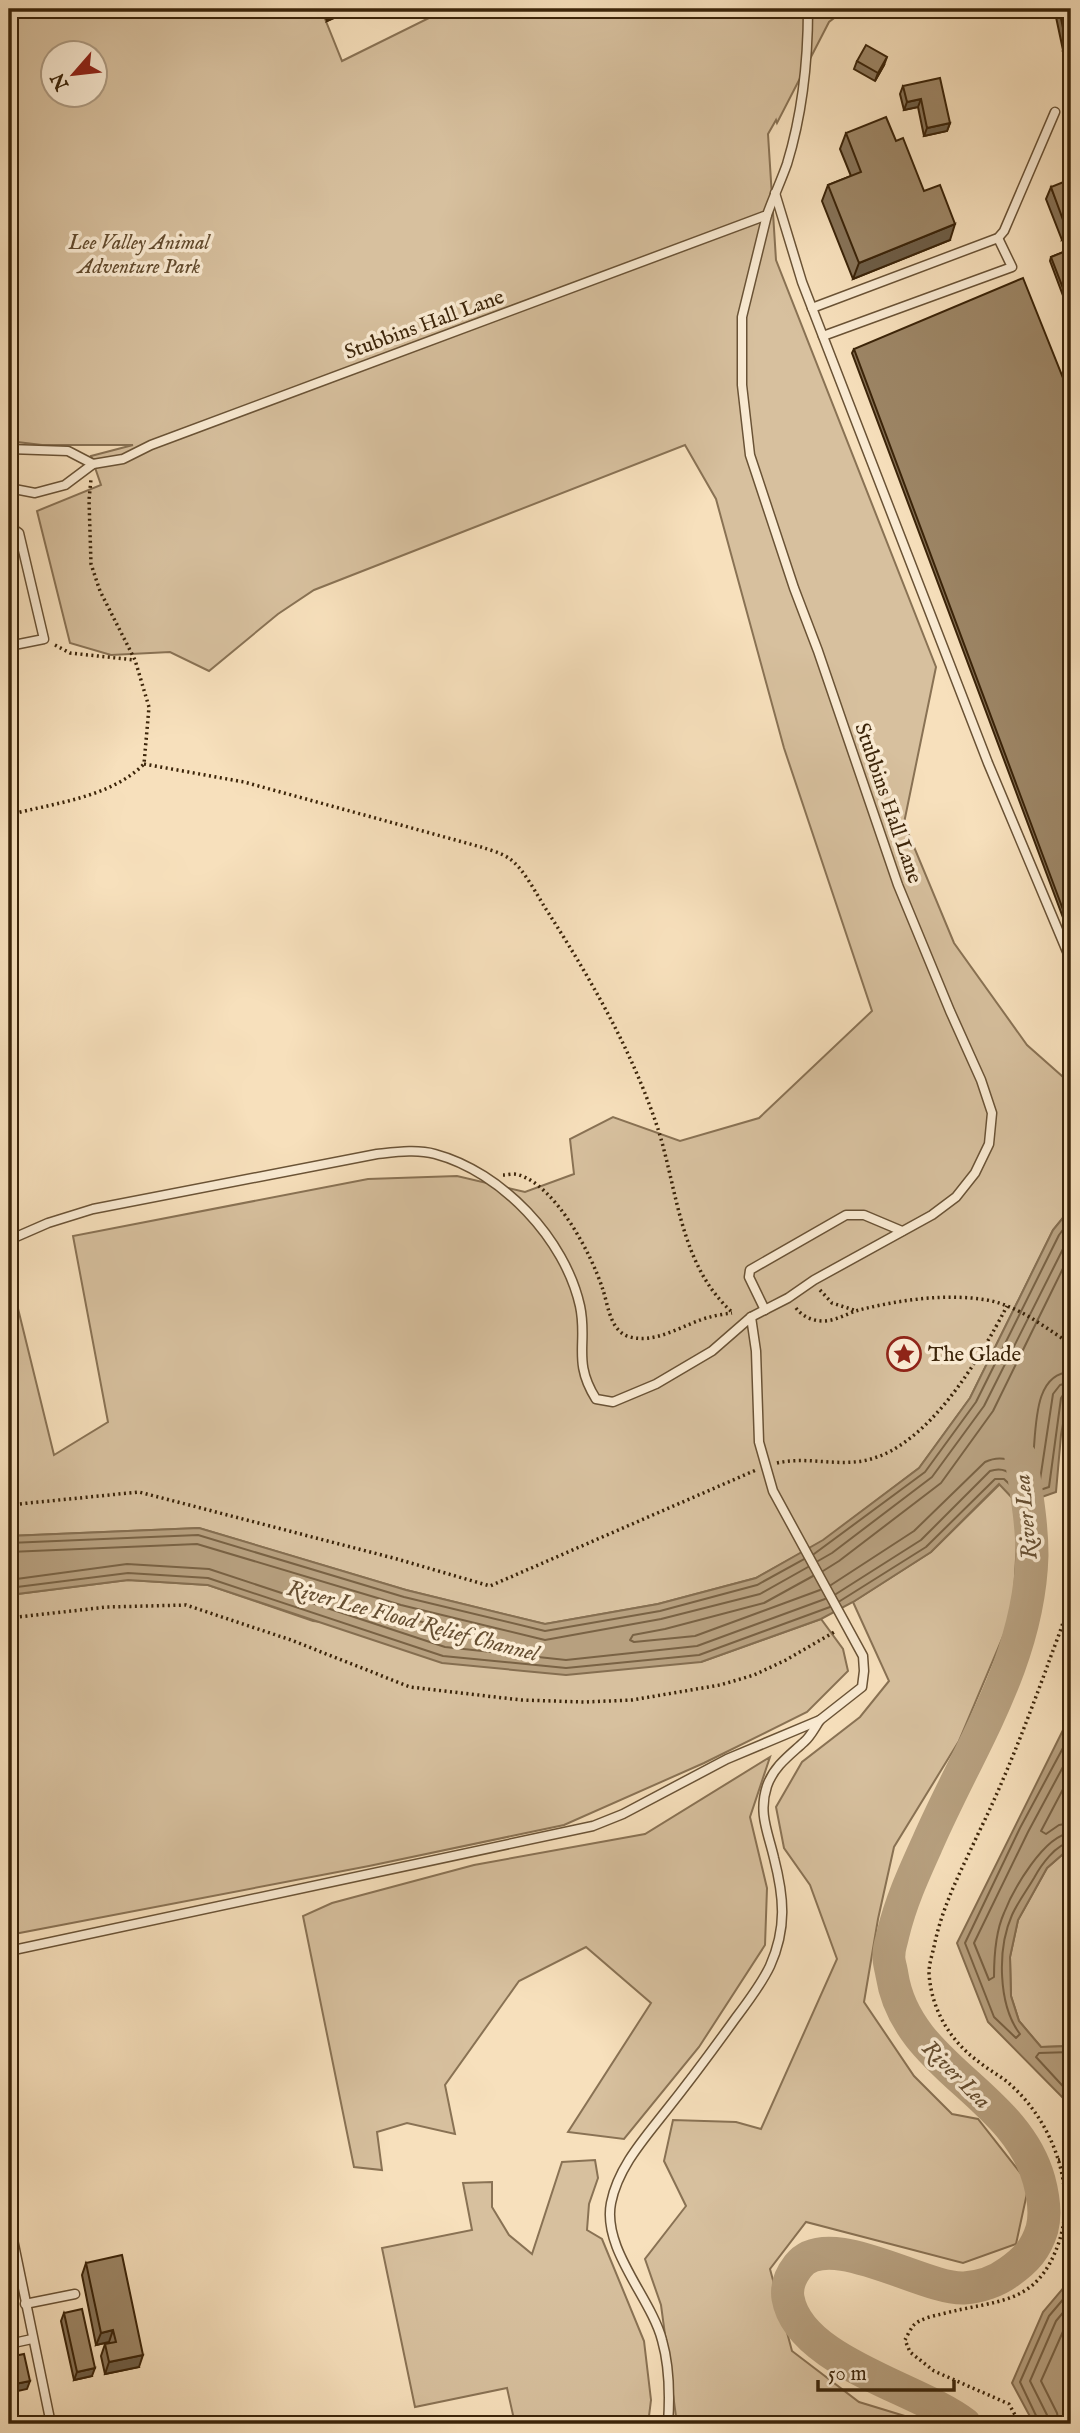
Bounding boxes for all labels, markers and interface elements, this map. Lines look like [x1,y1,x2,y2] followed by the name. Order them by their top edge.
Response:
[38,38,108,108] north arrow
[46,68,76,95] text: N
[68,230,211,281] park label: Lee Valley Animal Adventure Park
[341,284,508,367] street label: Stubbins Hall Lane
[847,720,928,888] street label: Stubbins Hall Lane
[885,1335,923,1373] place icon: The Glade
[928,1342,1021,1369] place label: The Glade
[1008,1473,1045,1561] water label: River Lea
[284,1574,543,1669] water label: River Lee Flood Relief Channel
[915,2034,997,2116] water label: River Lea
[818,2349,954,2393] scale bar
[828,2361,867,2388] text: 50 m

